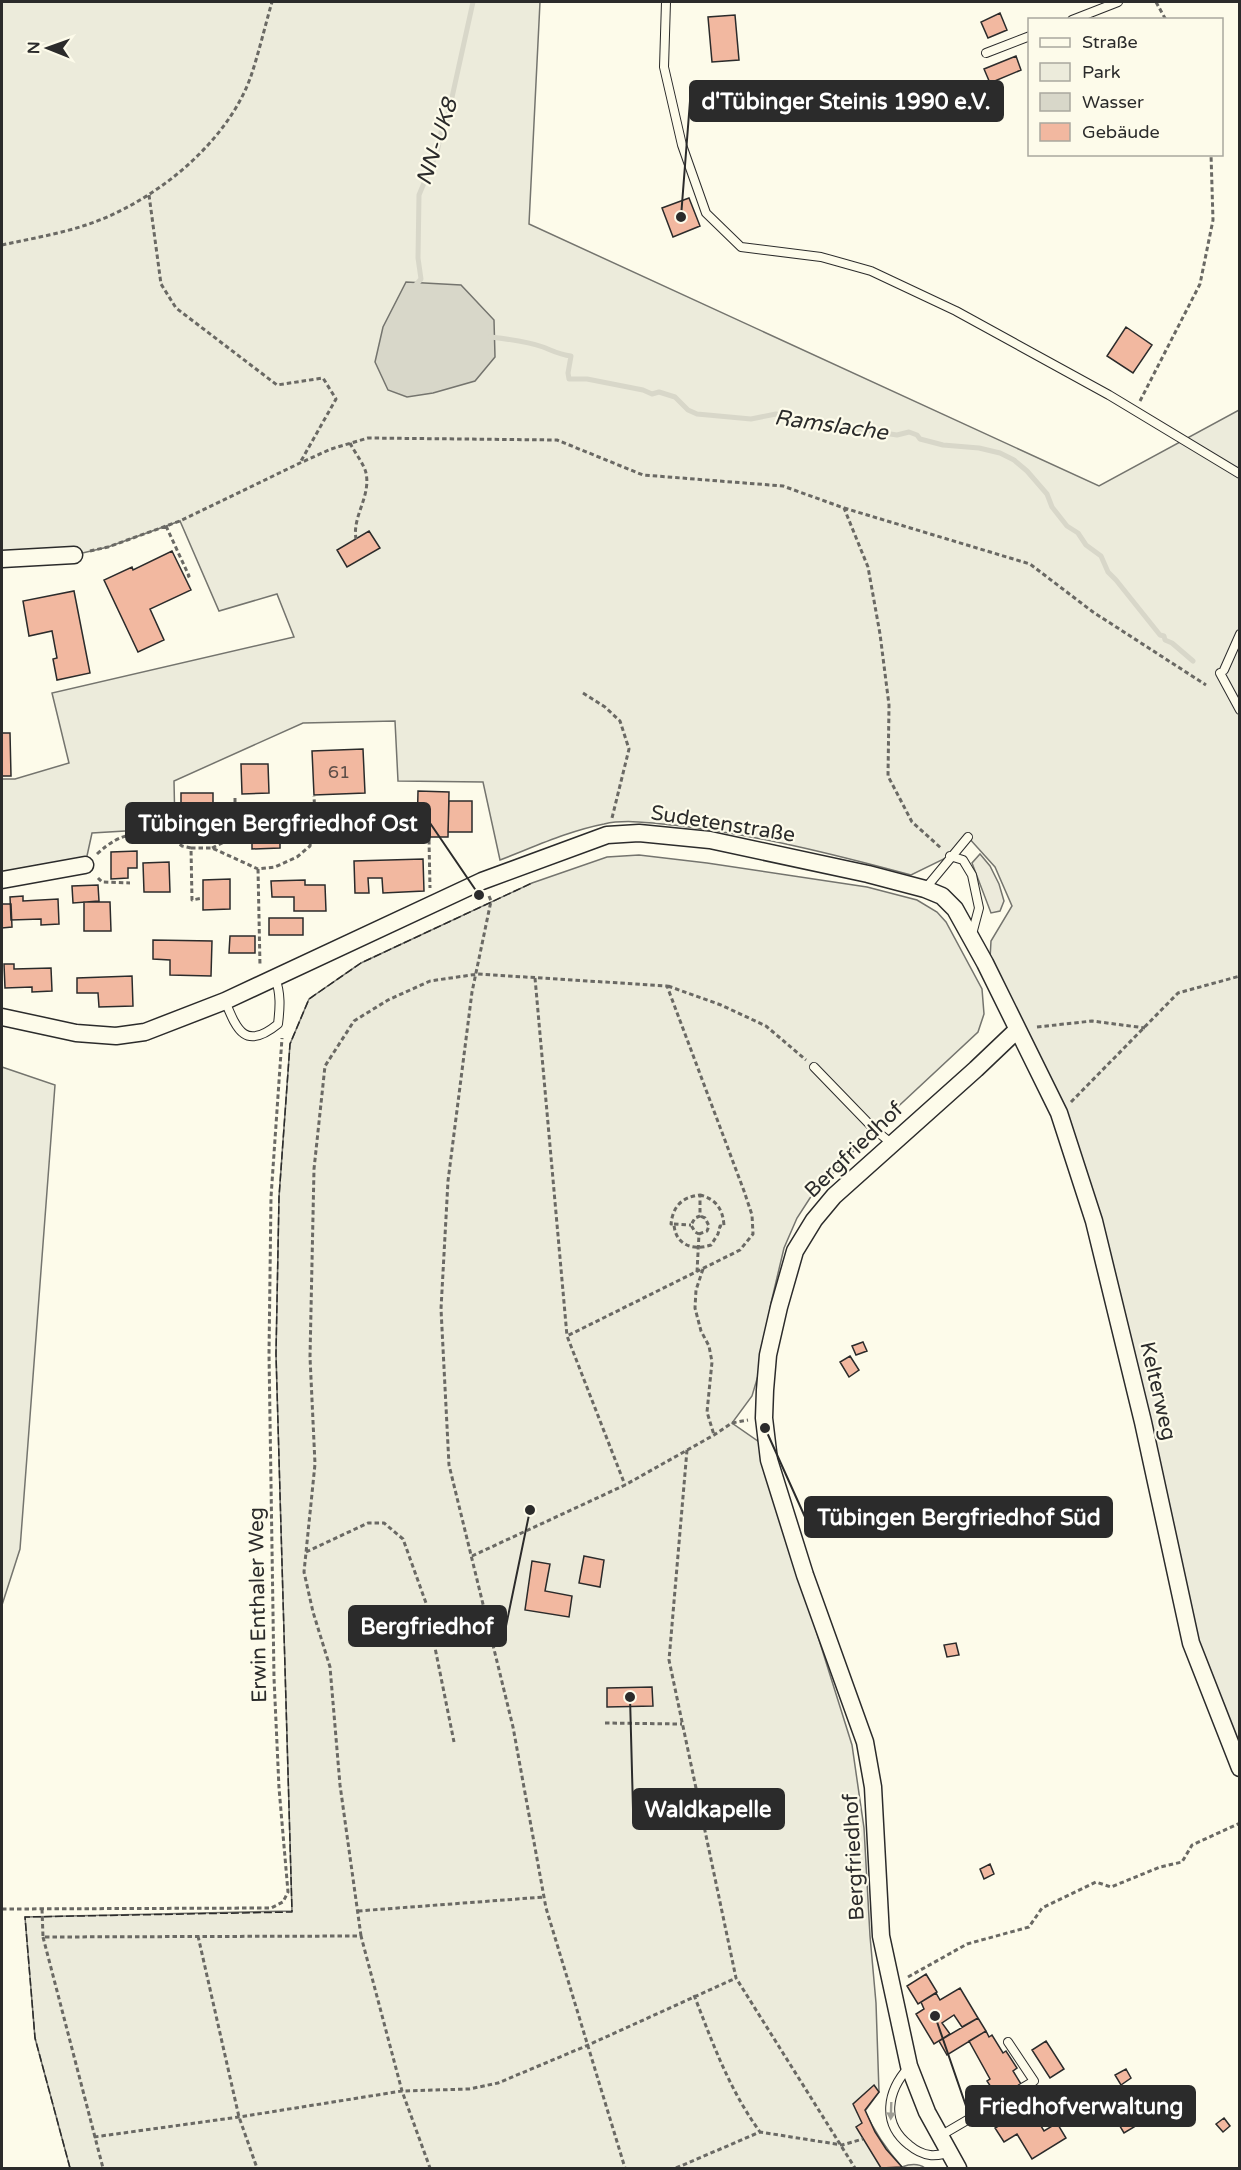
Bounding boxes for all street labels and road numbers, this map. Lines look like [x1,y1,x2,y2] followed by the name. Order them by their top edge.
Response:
[649,800,797,848] street label: Sudetenstraße
[800,1097,908,1203] street label: Bergfriedhof
[1135,1339,1181,1443] street label: Kelterweg
[244,1507,272,1703] street label: Erwin Enthaler Weg
[838,1793,870,1921] street label: Bergfriedhof

